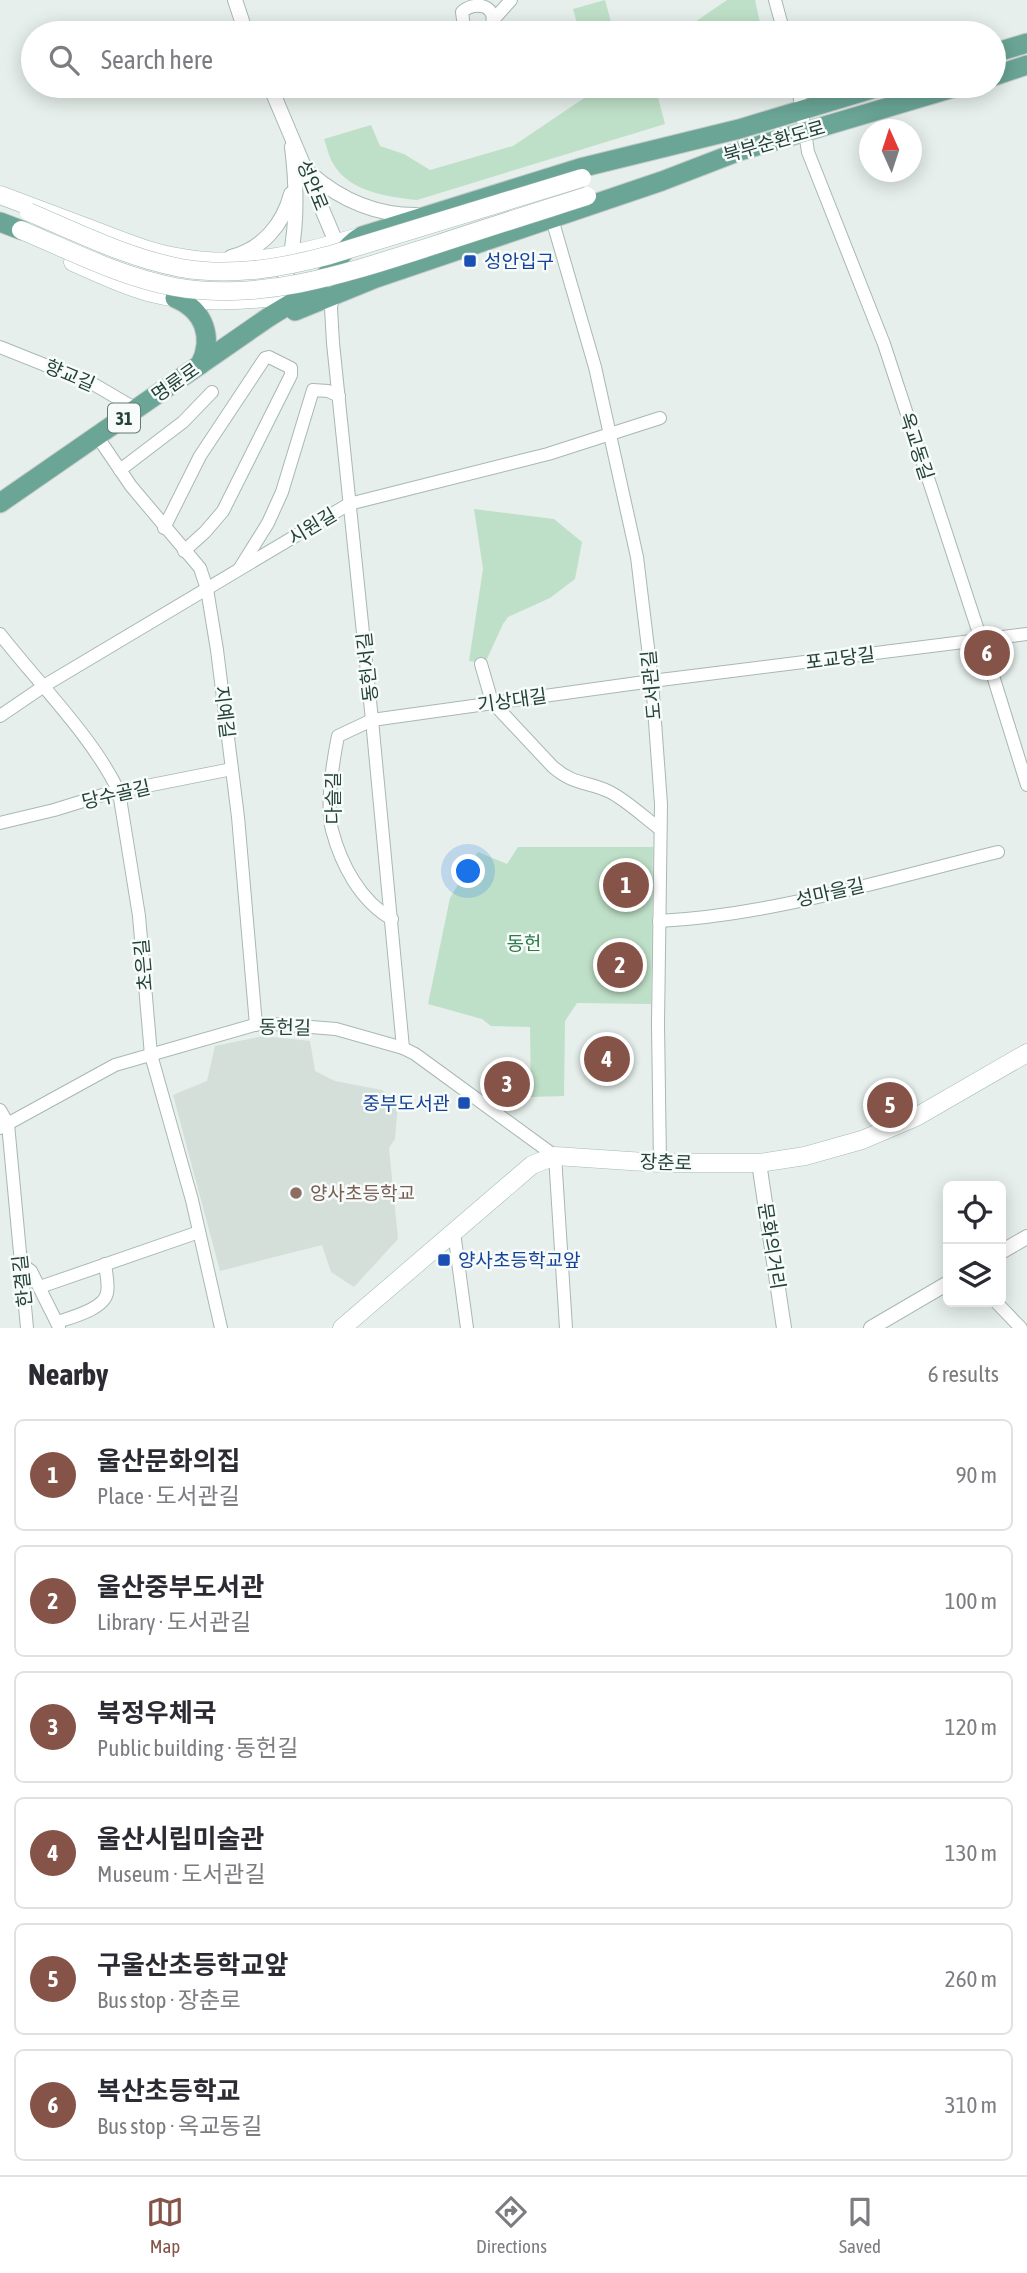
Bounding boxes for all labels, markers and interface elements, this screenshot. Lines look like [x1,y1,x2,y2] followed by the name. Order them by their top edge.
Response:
[21,21,1006,98] search box
[45,41,83,79] icon: search
[101,45,213,75] text: Search here
[721,116,827,166] street label: 북부순환도로
[859,119,922,182] north arrow
[293,157,333,213] street label: 성안로
[484,250,554,272] place label: 성안입구
[462,253,478,269] marker: 성안입구
[42,355,98,395] street label: 향교길
[147,358,203,406] street label: 명륜로
[108,404,140,432] road number: 31
[896,409,938,483] street label: 옥교동길
[284,503,340,549] street label: 시원길
[964,627,1010,679] pin: 6
[352,631,382,703] street label: 동헌서길
[804,643,876,673] street label: 포교당길
[637,649,665,721] street label: 도서관길
[476,684,548,716] street label: 기상대길
[211,685,239,739] street label: 지예길
[322,772,344,824] street label: 다슬길
[79,775,153,813] street label: 당수골길
[451,854,485,888] your location
[603,859,649,911] pin: 1
[793,873,867,911] street label: 성마을길
[507,932,541,954] park label: 동헌
[130,938,156,992] street label: 초은길
[597,939,643,991] pin: 2
[259,1016,311,1038] street label: 동헌길
[584,1033,630,1085] pin: 4
[484,1058,530,1110] pin: 3
[867,1079,913,1131] pin: 5
[363,1092,450,1114] place label: 중부도서관
[456,1095,472,1111] marker: 중부도서관
[639,1150,693,1174] street label: 장춘로
[943,1181,1006,1307] map controls
[943,1181,1006,1244] button: locate
[310,1182,415,1204] place label: 양사초등학교
[288,1185,304,1201] marker: 양사초등학교
[754,1201,790,1291] street label: 문화의거리
[943,1244,1006,1307] button: layers
[458,1249,581,1271] place label: 양사초등학교앞
[436,1252,452,1268] marker: 양사초등학교앞
[8,1254,36,1308] street label: 한결길
[28,1357,108,1391] text: Nearby
[928,1361,999,1387] text: 6 results
[97,1446,241,1476] text: 울산문화의집
[48,1462,58,1488] text: 1
[956,1462,997,1488] text: 90 m
[97,1483,240,1509] text: Place · 도서관길
[97,1572,264,1602] text: 울산중부도서관
[48,1588,58,1614] text: 2
[945,1588,997,1614] text: 100 m
[97,1609,251,1635] text: Library · 도서관길
[97,1698,217,1728] text: 북정우체국
[48,1714,58,1740] text: 3
[945,1714,997,1740] text: 120 m
[97,1735,298,1761] text: Public building · 동헌길
[97,1824,264,1854] text: 울산시립미술관
[48,1840,58,1866] text: 4
[945,1840,997,1866] text: 130 m
[97,1861,266,1887] text: Museum · 도서관길
[97,1950,288,1980] text: 구울산초등학교앞
[48,1966,58,1992] text: 5
[945,1966,997,1992] text: 260 m
[97,1987,241,2013] text: Bus stop · 장춘로
[97,2076,241,2106] text: 복산초등학교
[48,2092,58,2118] text: 6
[945,2092,997,2118] text: 310 m
[97,2113,262,2139] text: Bus stop · 옥교동길
[146,2193,184,2257] tab: Map
[476,2193,547,2257] tab: Directions
[839,2193,881,2257] tab: Saved

